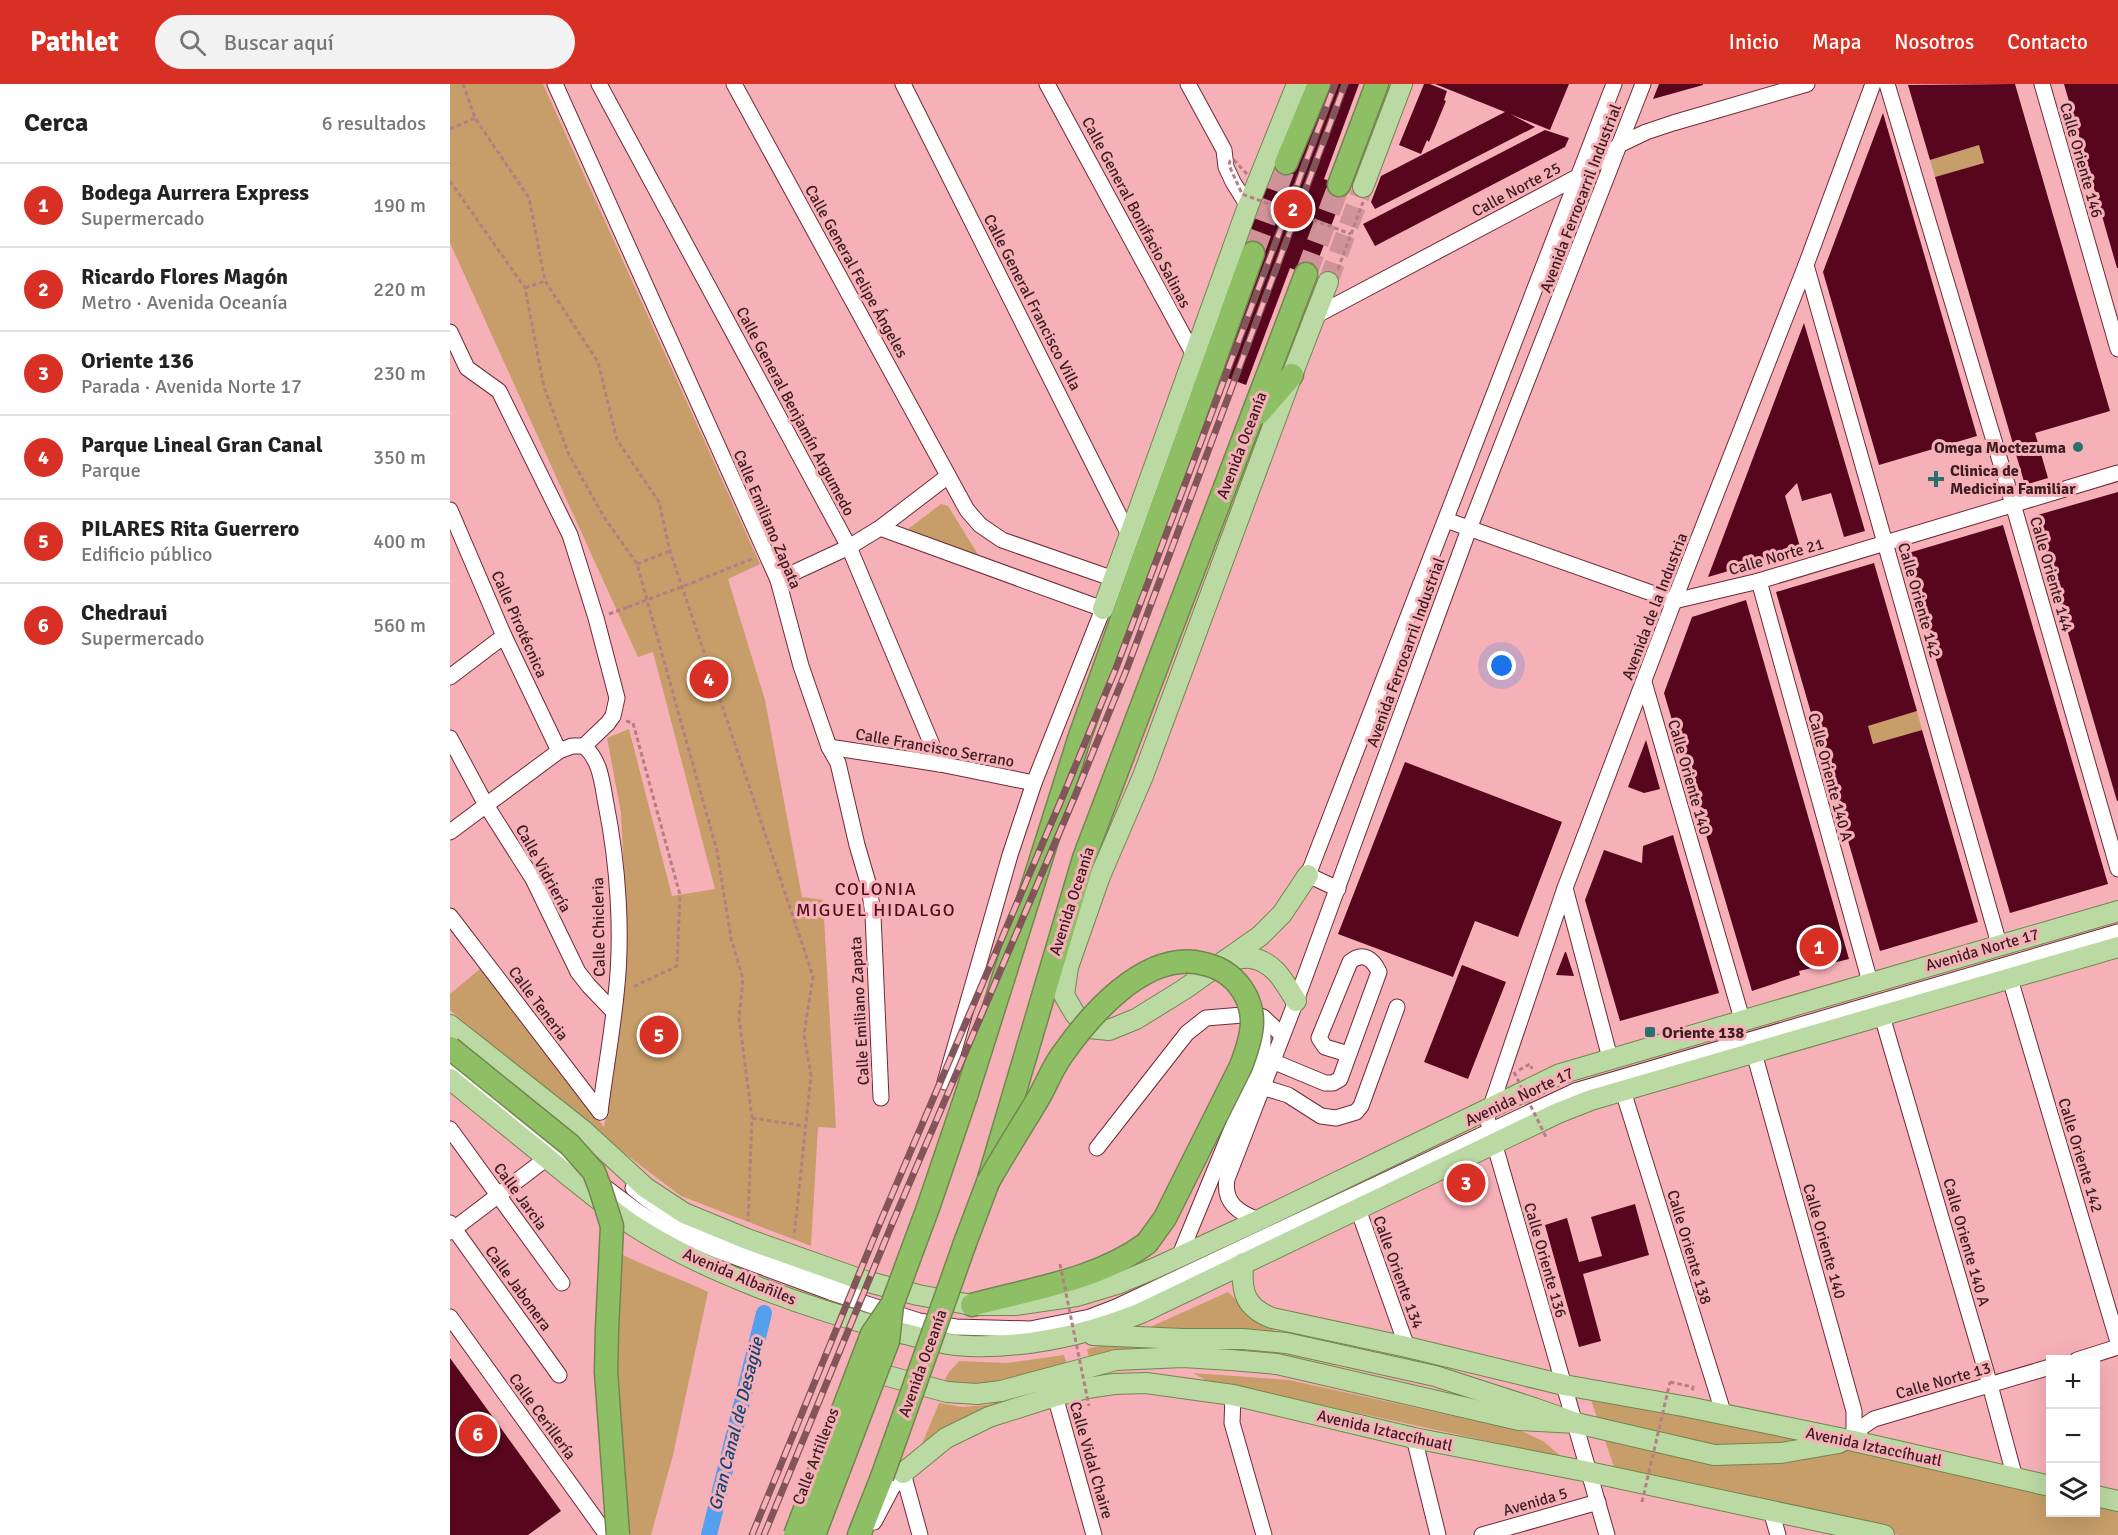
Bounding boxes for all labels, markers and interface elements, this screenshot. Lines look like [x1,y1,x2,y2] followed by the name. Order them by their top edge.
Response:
[155,15,575,69] search box
[30,25,119,59] text: Pathlet
[176,26,209,59] icon: search
[224,29,334,56] text: Buscar aquí
[1729,29,1779,55] text: Inicio
[1812,29,1861,55] text: Mapa
[1894,29,1974,55] text: Nosotros
[2007,29,2088,55] text: Contacto
[2055,100,2107,220] street label: Calle Oriente 146
[1536,101,1626,295] street label: Avenida Ferrocarril Industrial
[24,107,88,139] text: Cerca
[322,111,426,136] text: 6 resultados
[1077,114,1195,311] street label: Calle General Bonifacio Salinas
[1469,158,1564,222] street label: Calle Norte 25
[81,179,309,206] text: Bodega Aurrera Express
[800,181,912,362] street label: Calle General Felipe Ángeles
[1274,186,1312,232] pin: 2
[38,193,49,218] text: 1
[373,193,426,218] text: 190 m
[81,206,204,231] text: Supermercado
[979,211,1085,394] street label: Calle General Francisco Villa
[81,263,288,290] text: Ricardo Flores Magón
[38,277,49,302] text: 2
[373,277,426,302] text: 220 m
[81,290,288,315] text: Metro · Avenida Oceanía
[731,303,859,519] street label: Calle General Benjamín Argumedo
[81,347,194,374] text: Oriente 136
[38,361,49,386] text: 3
[373,361,426,386] text: 230 m
[81,374,302,399] text: Parada · Avenida Norte 17
[1212,389,1272,502] street label: Avenida Oceanía
[81,431,323,458] text: Parque Lineal Gran Canal
[1934,438,2066,458] place label: Omega Moctezuma
[2071,440,2085,454] marker: Omega Moctezuma
[38,445,49,470] text: 4
[373,445,426,470] text: 350 m
[729,447,805,592] street label: Calle Emiliano Zapata
[81,458,141,483] text: Parque
[1950,461,2076,499] place label: Clinica de Medicina Familiar
[1927,470,1945,488] marker: Clinica de Medicina Familiar
[2025,514,2077,635] street label: Calle Oriente 144
[81,515,299,542] text: PILARES Rita Guerrero
[38,529,49,554] text: 5
[373,529,426,554] text: 400 m
[1618,530,1692,683] street label: Avenida de la Industria
[1726,534,1826,580] street label: Calle Norte 21
[1893,540,1945,660] street label: Calle Oriente 142
[81,542,212,567] text: Edificio público
[1362,555,1450,750] street label: Avenida Ferrocarril Industrial
[487,568,552,681] street label: Calle Pirotécnica
[81,599,168,626] text: Chedraui
[38,613,49,638] text: 6
[373,613,426,638] text: 560 m
[81,626,204,651] text: Supermercado
[1487,651,1516,680] your location
[690,656,728,702] pin: 4
[1803,711,1857,844] street label: Calle Oriente 140 A
[1663,717,1715,837] street label: Calle Oriente 140
[854,724,1016,772] street label: Calle Francisco Serrano
[511,821,575,916] street label: Calle Vidriería
[1045,844,1099,958] street label: Avenida Oceanía
[588,877,610,977] street label: Calle Chicleria
[796,878,956,921] district label: COLONIA MIGUEL HIDALGO
[1800,924,1838,970] pin: 1
[1923,924,2041,976] street label: Avenida Norte 17
[846,936,874,1086] street label: Calle Emiliano Zapata
[504,962,573,1045] street label: Calle Teneria
[640,1012,678,1058] pin: 5
[1662,1023,1744,1043] place label: Oriente 138
[1643,1025,1657,1039] marker: Oriente 138
[1462,1063,1577,1131] street label: Avenida Norte 17
[2053,1096,2107,1215] street label: Calle Oriente 142
[489,1159,551,1234] street label: Calle Jarcia
[1446,1160,1486,1206] pin: 3
[1938,1176,1994,1309] street label: Calle Oriente 140 A
[1798,1181,1850,1301] street label: Calle Oriente 140
[1662,1188,1716,1307] street label: Calle Oriente 138
[1519,1200,1571,1320] street label: Calle Oriente 136
[1368,1213,1428,1332] street label: Calle Oriente 134
[481,1242,556,1335] street label: Calle Jabonera
[680,1244,799,1310] street label: Avenida Albañiles
[894,1307,952,1420] street label: Avenida Oceanía
[704,1334,768,1513] water label: Gran Canal de Desagüe
[2046,1355,2100,1517] map controls
[2046,1355,2100,1409] button: +
[1893,1358,1993,1404] street label: Calle Norte 13
[504,1369,580,1464] street label: Calle Cerillería
[1065,1399,1117,1521] street label: Calle Vidal Chaire
[788,1405,844,1508] street label: Calle Artilleros
[1315,1406,1455,1456] street label: Avenida Iztaccíhuatl
[2046,1409,2100,1463] button: −
[459,1412,498,1456] pin: 6
[1804,1423,1944,1471] street label: Avenida Iztaccíhuatl
[2046,1463,2100,1517] button: layers
[1501,1483,1570,1521] street label: Avenida 5

